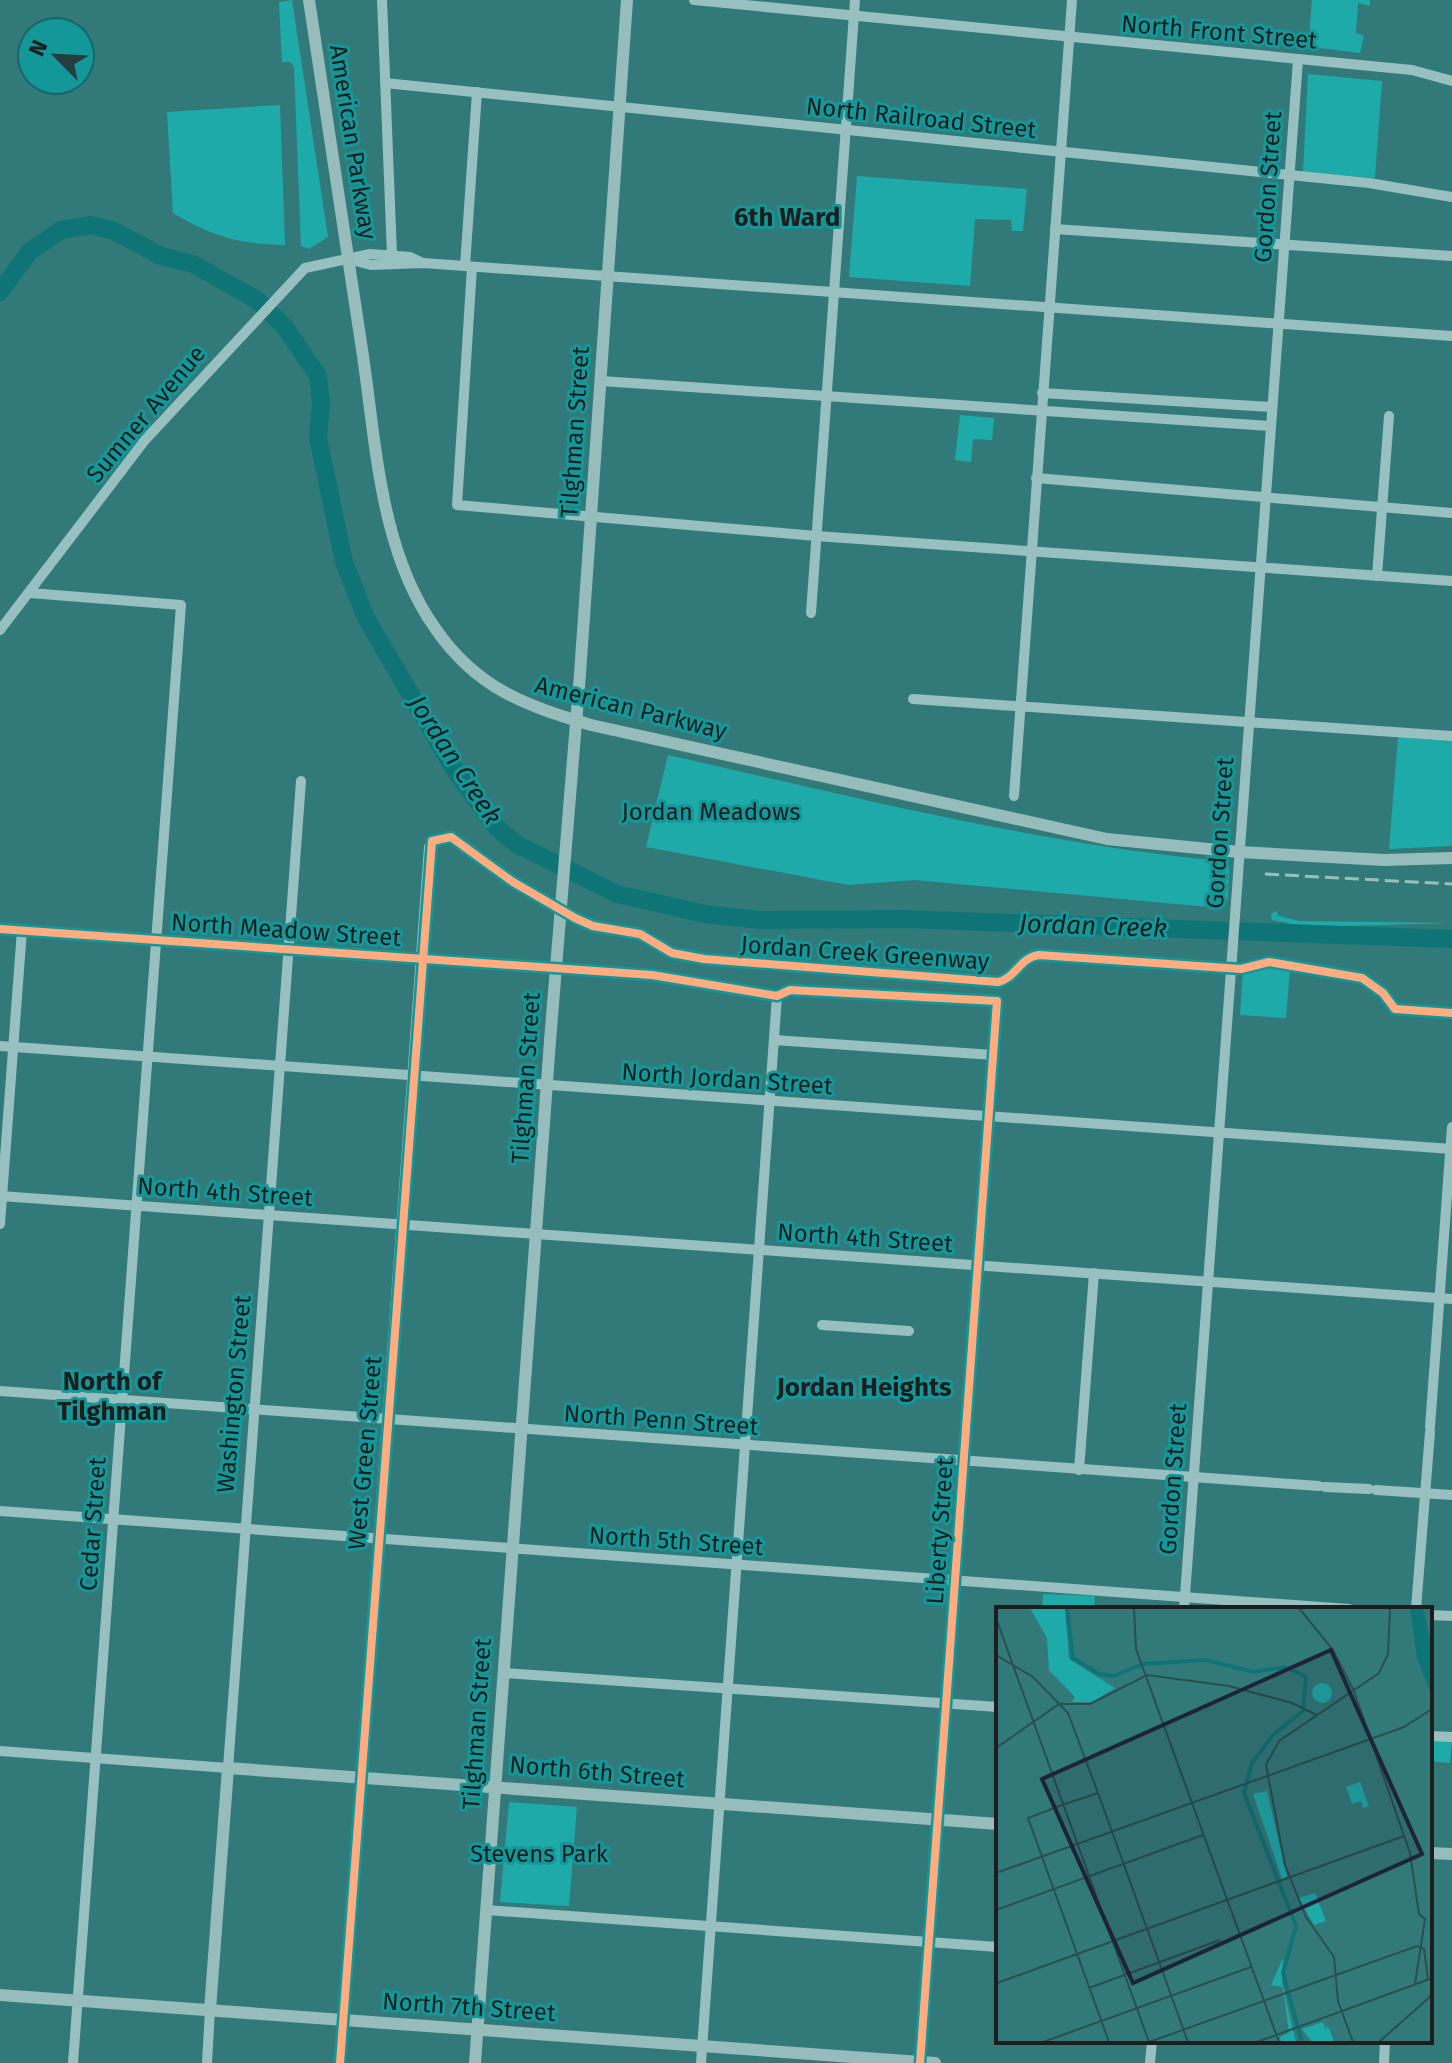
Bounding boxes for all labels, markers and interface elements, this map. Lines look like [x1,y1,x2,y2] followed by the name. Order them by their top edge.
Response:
[1120,9,1318,55] street label: North Front Street
[16,16,96,96] north arrow
[23,36,53,60] text: N
[324,43,382,242] street label: American Parkway
[805,92,1038,144] street label: North Railroad Street
[1249,110,1287,264] street label: Gordon Street
[734,202,840,233] district label: 6th Ward
[81,340,211,488] street label: Sumner Avenue
[555,345,595,519] street label: Tilghman Street
[532,671,730,745] street label: American Parkway
[401,688,508,830] water label: Jordan Creek
[1201,756,1239,910] street label: Gordon Street
[621,798,801,826] park label: Jordan Meadows
[170,908,402,952] street label: North Meadow Street
[1017,908,1167,944] water label: Jordan Creek
[740,930,991,976] street label: Jordan Creek Greenway
[506,991,546,1165] street label: Tilghman Street
[620,1058,834,1100] street label: North Jordan Street
[136,1172,314,1212] street label: North 4th Street
[776,1218,954,1258] street label: North 4th Street
[211,1294,257,1494] street label: Washington Street
[343,1355,387,1551] street label: West Green Street
[57,1366,167,1427] district label: North of Tilghman
[775,1372,952,1403] district label: Jordan Heights
[563,1399,759,1441] street label: North Penn Street
[1154,1402,1192,1556] street label: Gordon Street
[74,1456,112,1592] street label: Cedar Street
[921,1456,959,1605] street label: Liberty Street
[588,1521,765,1561] street label: North 5th Street
[996,1607,1432,2043] inset map
[457,1637,497,1811] street label: Tilghman Street
[508,1750,686,1794] street label: North 6th Street
[470,1840,609,1868] park label: Stevens Park
[381,1987,557,2027] street label: North 7th Street

